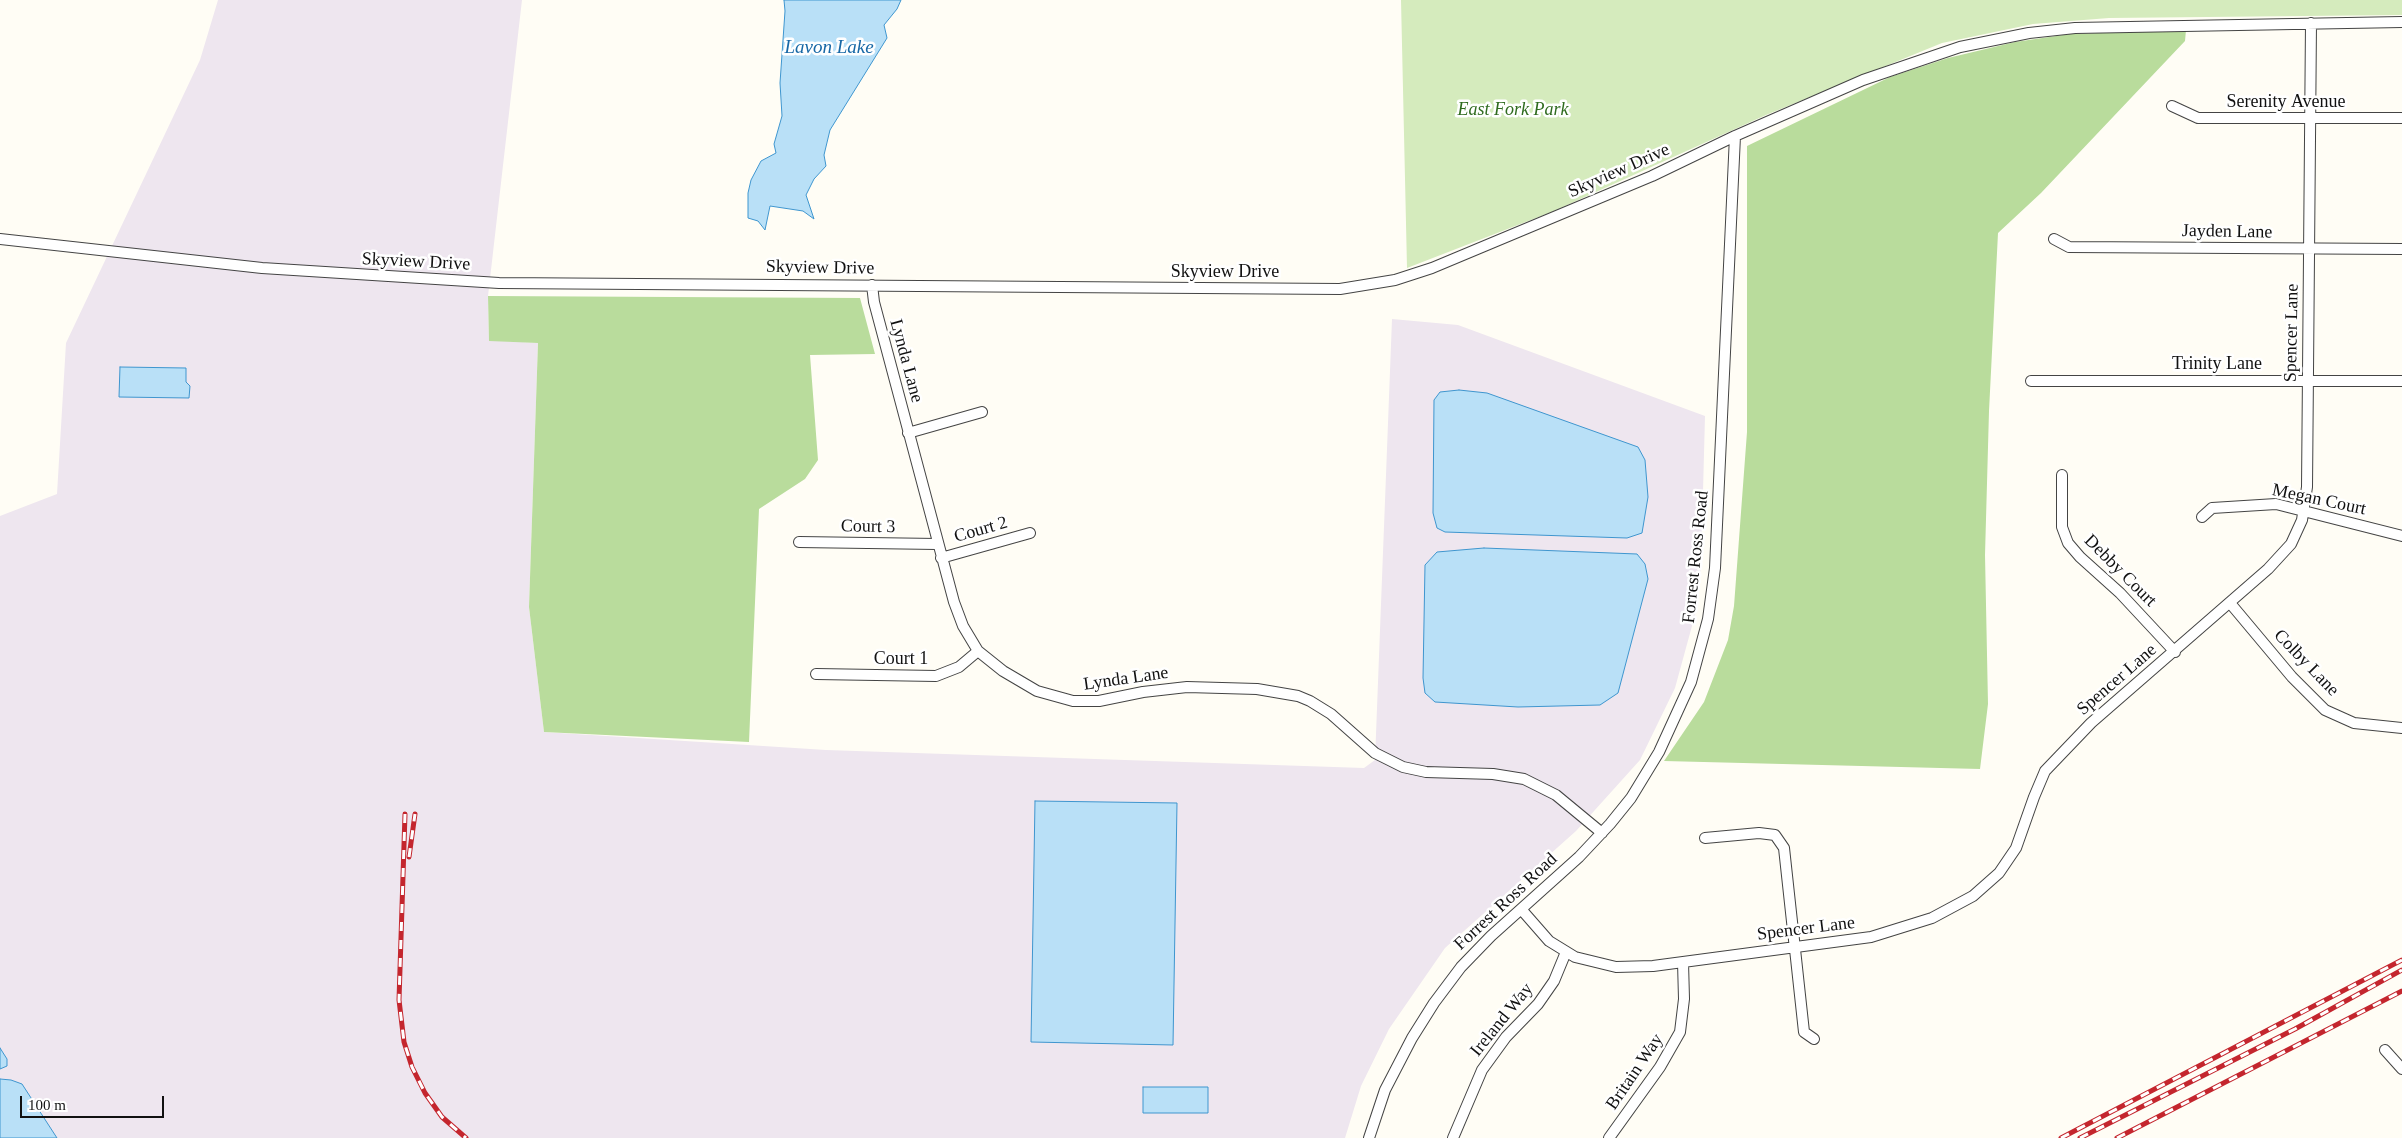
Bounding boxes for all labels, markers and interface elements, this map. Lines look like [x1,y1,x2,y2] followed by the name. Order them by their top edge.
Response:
[784,37,874,59] water label: Lavon Lake
[2226,91,2346,113] street label: Serenity Avenue
[1458,99,1568,121] park label: East Fork Park
[1565,139,1673,203] street label: Skyview Drive
[2182,220,2272,244] street label: Jayden Lane
[361,248,471,276] street label: Skyview Drive
[766,256,874,280] street label: Skyview Drive
[1171,261,1279,283] street label: Skyview Drive
[2280,284,2304,382] street label: Spencer Lane
[885,317,927,405] street label: Lynda Lane
[2172,353,2262,375] street label: Trinity Lane
[2270,480,2368,520] street label: Megan Court
[1678,490,1714,624] street label: Forrest Ross Road
[952,512,1010,548] street label: Court 2
[841,516,895,538] street label: Court 3
[2079,530,2161,612] street label: Debby Court
[2269,625,2343,701] street label: Colby Lane
[2073,640,2161,720] street label: Spencer Lane
[874,648,928,670] street label: Court 1
[1082,662,1170,696] street label: Lynda Lane
[1450,849,1562,955] street label: Forrest Ross Road
[1756,912,1856,946] street label: Spencer Lane
[1466,979,1538,1061] street label: Ireland Way
[1602,1030,1668,1114] street label: Britain Way
[22,1086,166,1118] scale bar
[28,1097,66,1113] text: 100 m

